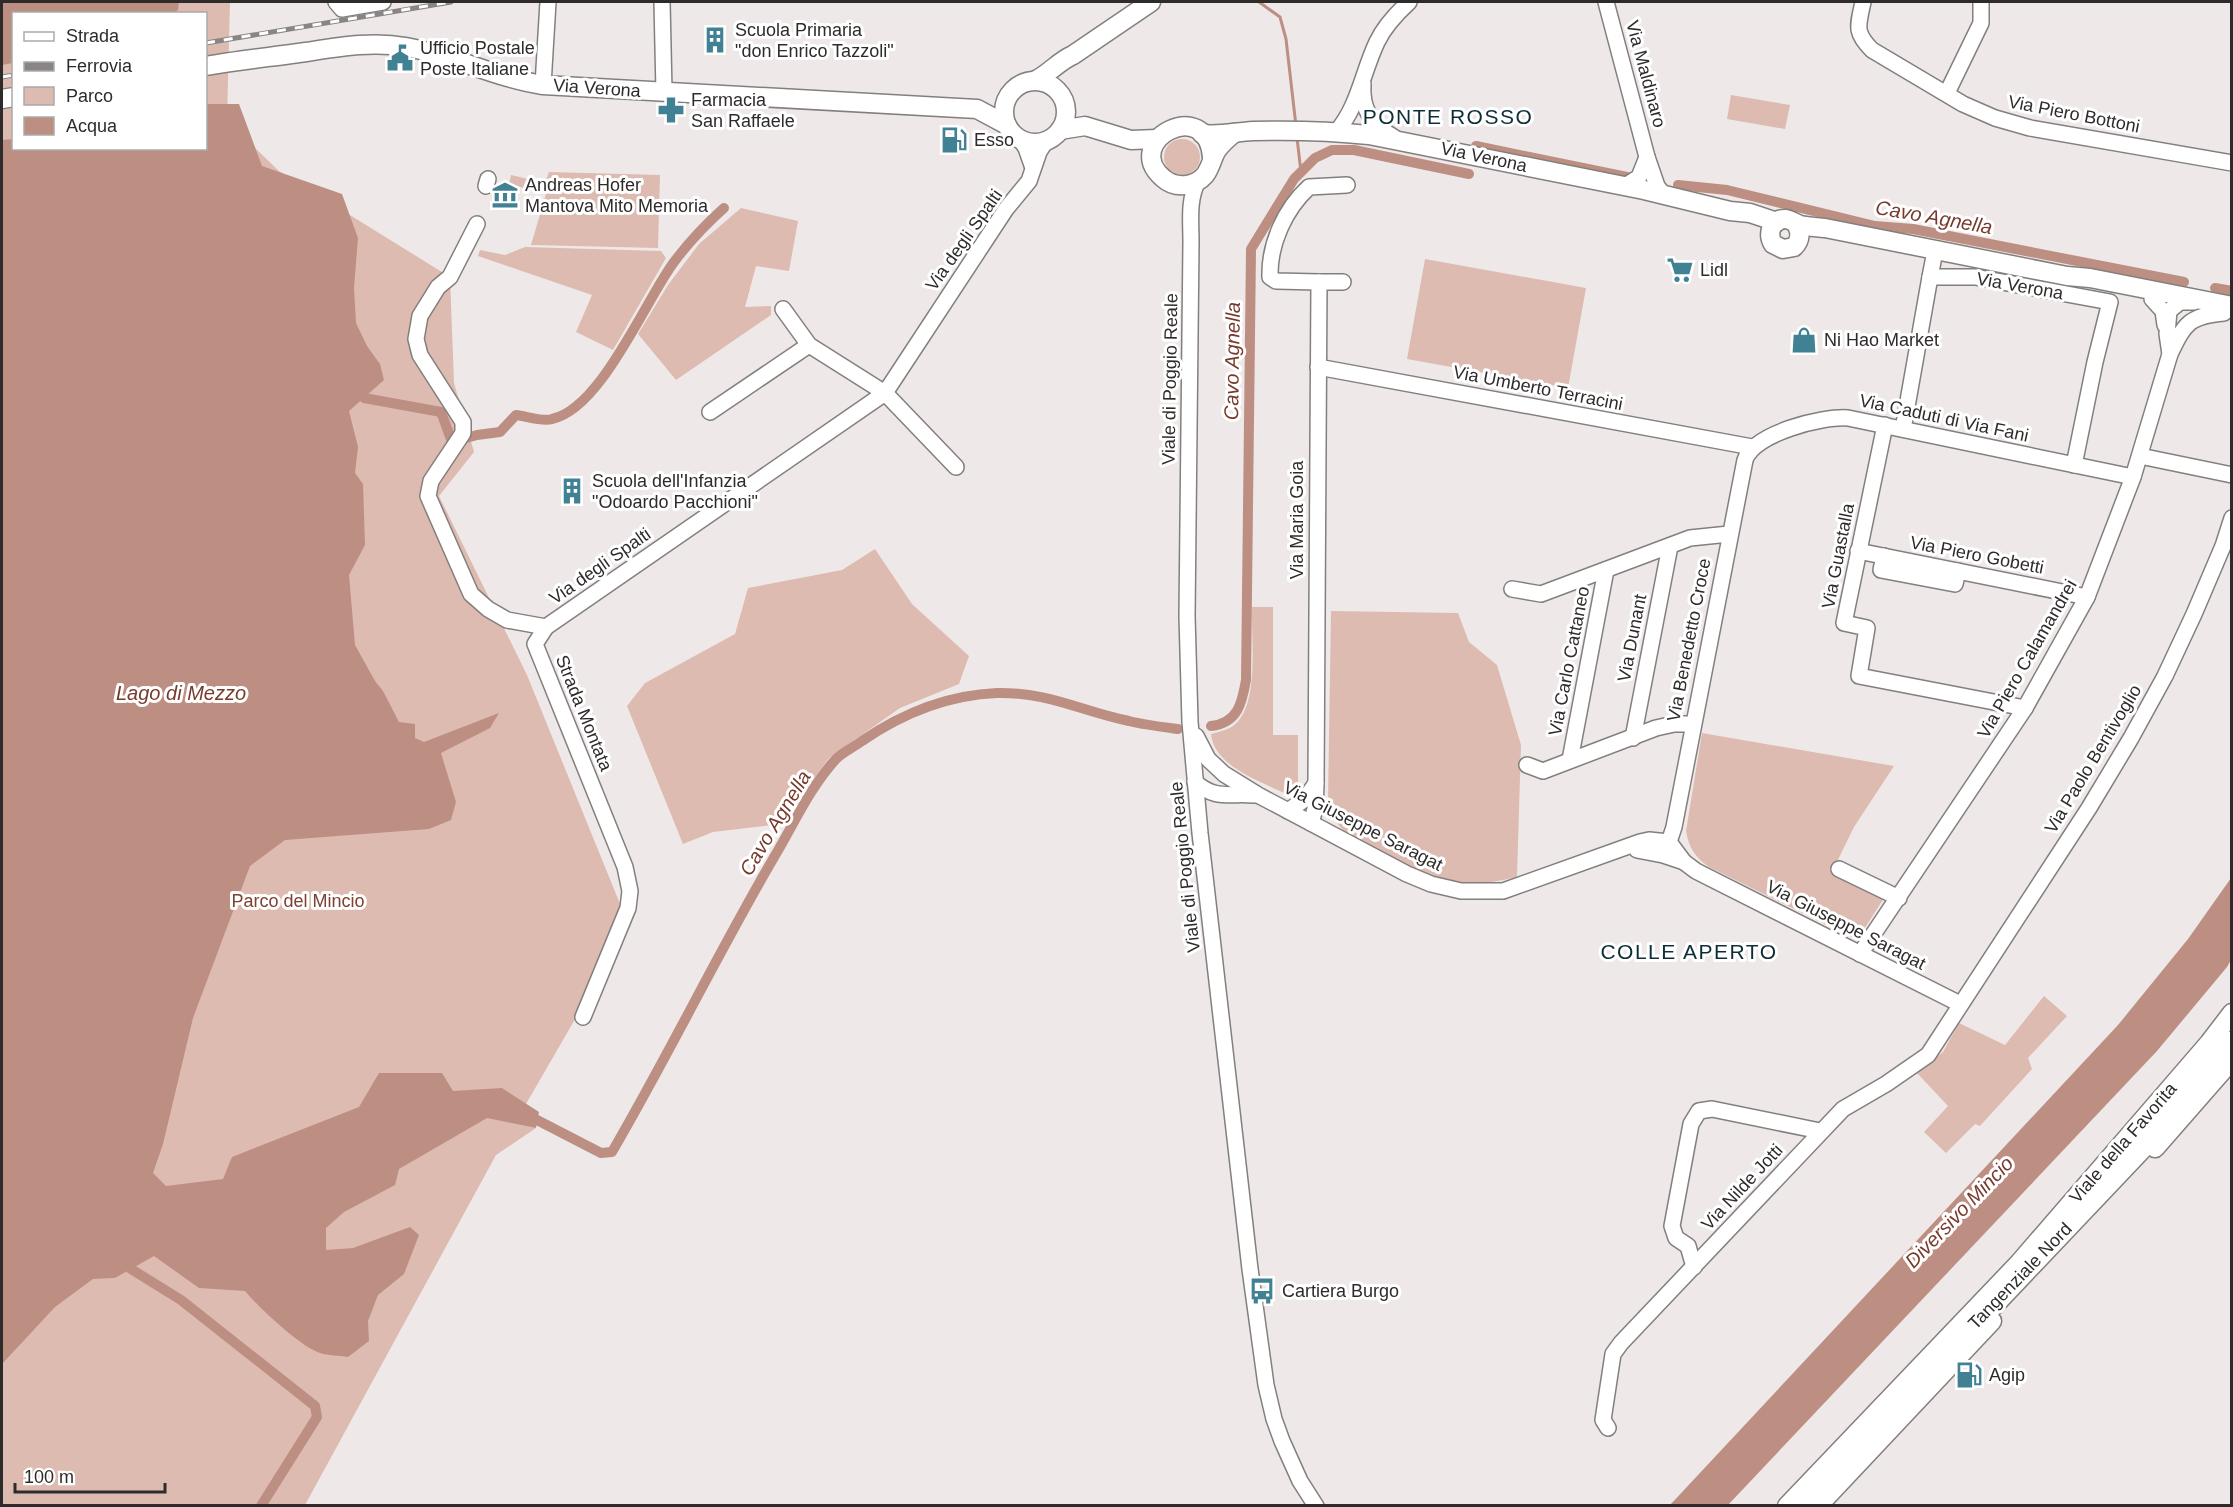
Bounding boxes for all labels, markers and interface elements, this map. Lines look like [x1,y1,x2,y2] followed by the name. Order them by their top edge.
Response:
[12,12,207,150] legend
[1622,18,1670,130] street label: Via Maldinaro
[735,20,894,61] place label: Scuola Primaria "don Enrico Tazzoli"
[700,25,730,55] building icon: Scuola Primaria "don Enrico Tazzoli"
[66,26,120,46] text: Strada
[420,38,535,79] place label: Ufficio Postale Poste Italiane
[385,43,415,73] public building icon: Ufficio Postale Poste Italiane
[66,56,133,76] text: Ferrovia
[553,75,642,101] street label: Via Verona
[66,86,113,106] text: Parco
[691,90,795,131] place label: Farmacia San Raffaele
[2006,91,2142,137] street label: Via Piero Bottoni
[656,95,686,125] pharmacy icon: Farmacia San Raffaele
[1363,105,1533,128] district label: PONTE ROSSO
[66,116,118,136] text: Acqua
[939,125,969,155] fuel station icon: Esso
[974,130,1014,150] place label: Esso
[1439,138,1530,176] street label: Via Verona
[525,175,709,216] place label: Andreas Hofer Mantova Mito Memoria
[490,180,520,210] museum icon: Andreas Hofer Mantova Mito Memoria
[922,186,1006,294] street label: Via degli Spalti
[1874,196,1994,238] water label: Cavo Agnella
[1665,255,1695,285] supermarket icon: Lidl
[1700,260,1728,280] place label: Lidl
[1975,269,2066,304] street label: Via Verona
[1159,293,1181,465] street label: Viale di Poggio Reale
[1220,302,1244,420] water label: Cavo Agnella
[1789,325,1819,355] shop icon: Ni Hao Market
[1824,330,1939,350] place label: Ni Hao Market
[1451,362,1625,414] street label: Via Umberto Terracini
[1858,390,2030,446] street label: Via Caduti di Via Fani
[1287,460,1307,579] street label: Via Maria Goia
[592,471,758,512] place label: Scuola dell'Infanzia "Odoardo Pacchioni"
[557,476,587,506] building icon: Scuola dell'Infanzia "Odoardo Pacchioni"
[1818,501,1858,610] street label: Via Guastalla
[546,524,654,608] street label: Via degli Spalti
[1908,532,2046,578] street label: Via Piero Gobetti
[1663,557,1715,723] street label: Via Benedetto Croce
[1973,576,2081,742] street label: Via Piero Calamandrei
[1545,585,1593,737] street label: Via Carlo Cattaneo
[1614,593,1650,683] street label: Via Dunant
[552,652,617,775] street label: Strada Montata
[2041,681,2145,837] street label: Via Paolo Bentivoglio
[116,682,246,704] water label: Lago di Mezzo
[735,767,815,879] water label: Cavo Agnella
[1280,777,1446,875] street label: Via Giuseppe Saragat
[1166,781,1204,953] street label: Viale di Poggio Reale
[1763,876,1929,974] street label: Via Giuseppe Saragat
[231,891,365,911] park label: Parco del Mincio
[1600,940,1778,963] district label: COLLE APERTO
[2065,1078,2181,1207] street label: Viale della Favorita
[1697,1140,1787,1234] street label: Via Nilde Jotti
[1901,1152,2017,1272] water label: Diversivo Mincio
[1964,1219,2076,1333] street label: Tangenziale Nord
[1247,1276,1277,1306] bus stop icon: Cartiera Burgo
[1282,1281,1399,1301] place label: Cartiera Burgo
[1954,1360,1984,1390] fuel station icon: Agip
[1989,1365,2025,1385] place label: Agip
[15,1456,165,1494] scale bar
[24,1467,74,1487] text: 100 m

